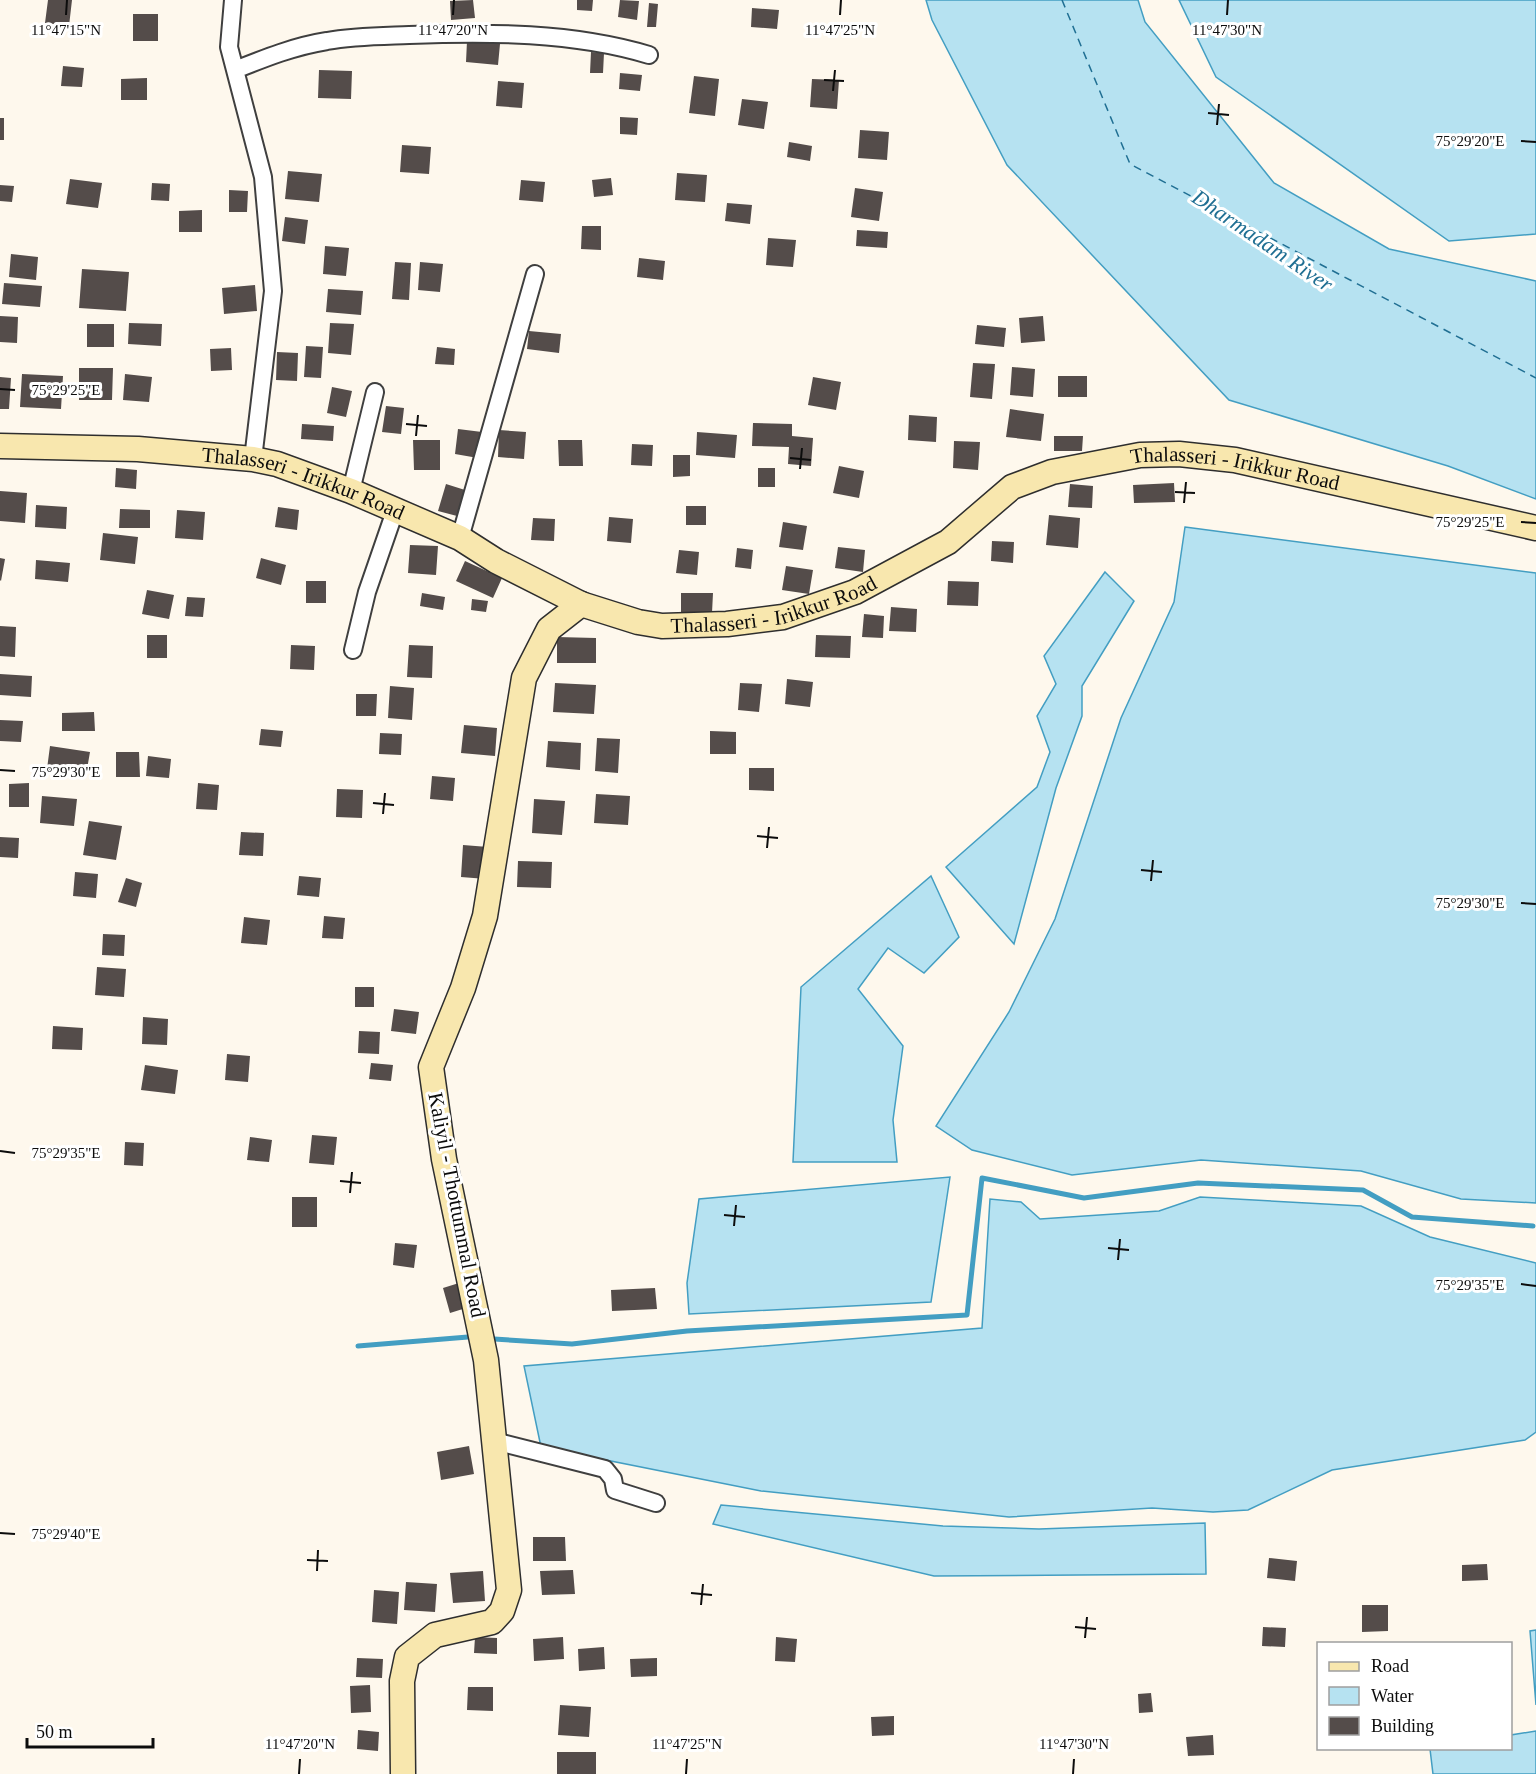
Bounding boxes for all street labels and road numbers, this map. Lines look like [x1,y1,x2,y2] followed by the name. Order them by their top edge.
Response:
[1128,442,1343,495] street label: Thalasseri - Irikkur Road
[201,443,409,525] street label: Thalasseri - Irikkur Road
[670,570,881,638] street label: Thalasseri - Irikkur Road
[423,1090,491,1320] street label: Kaliyil - Thottummal Road

